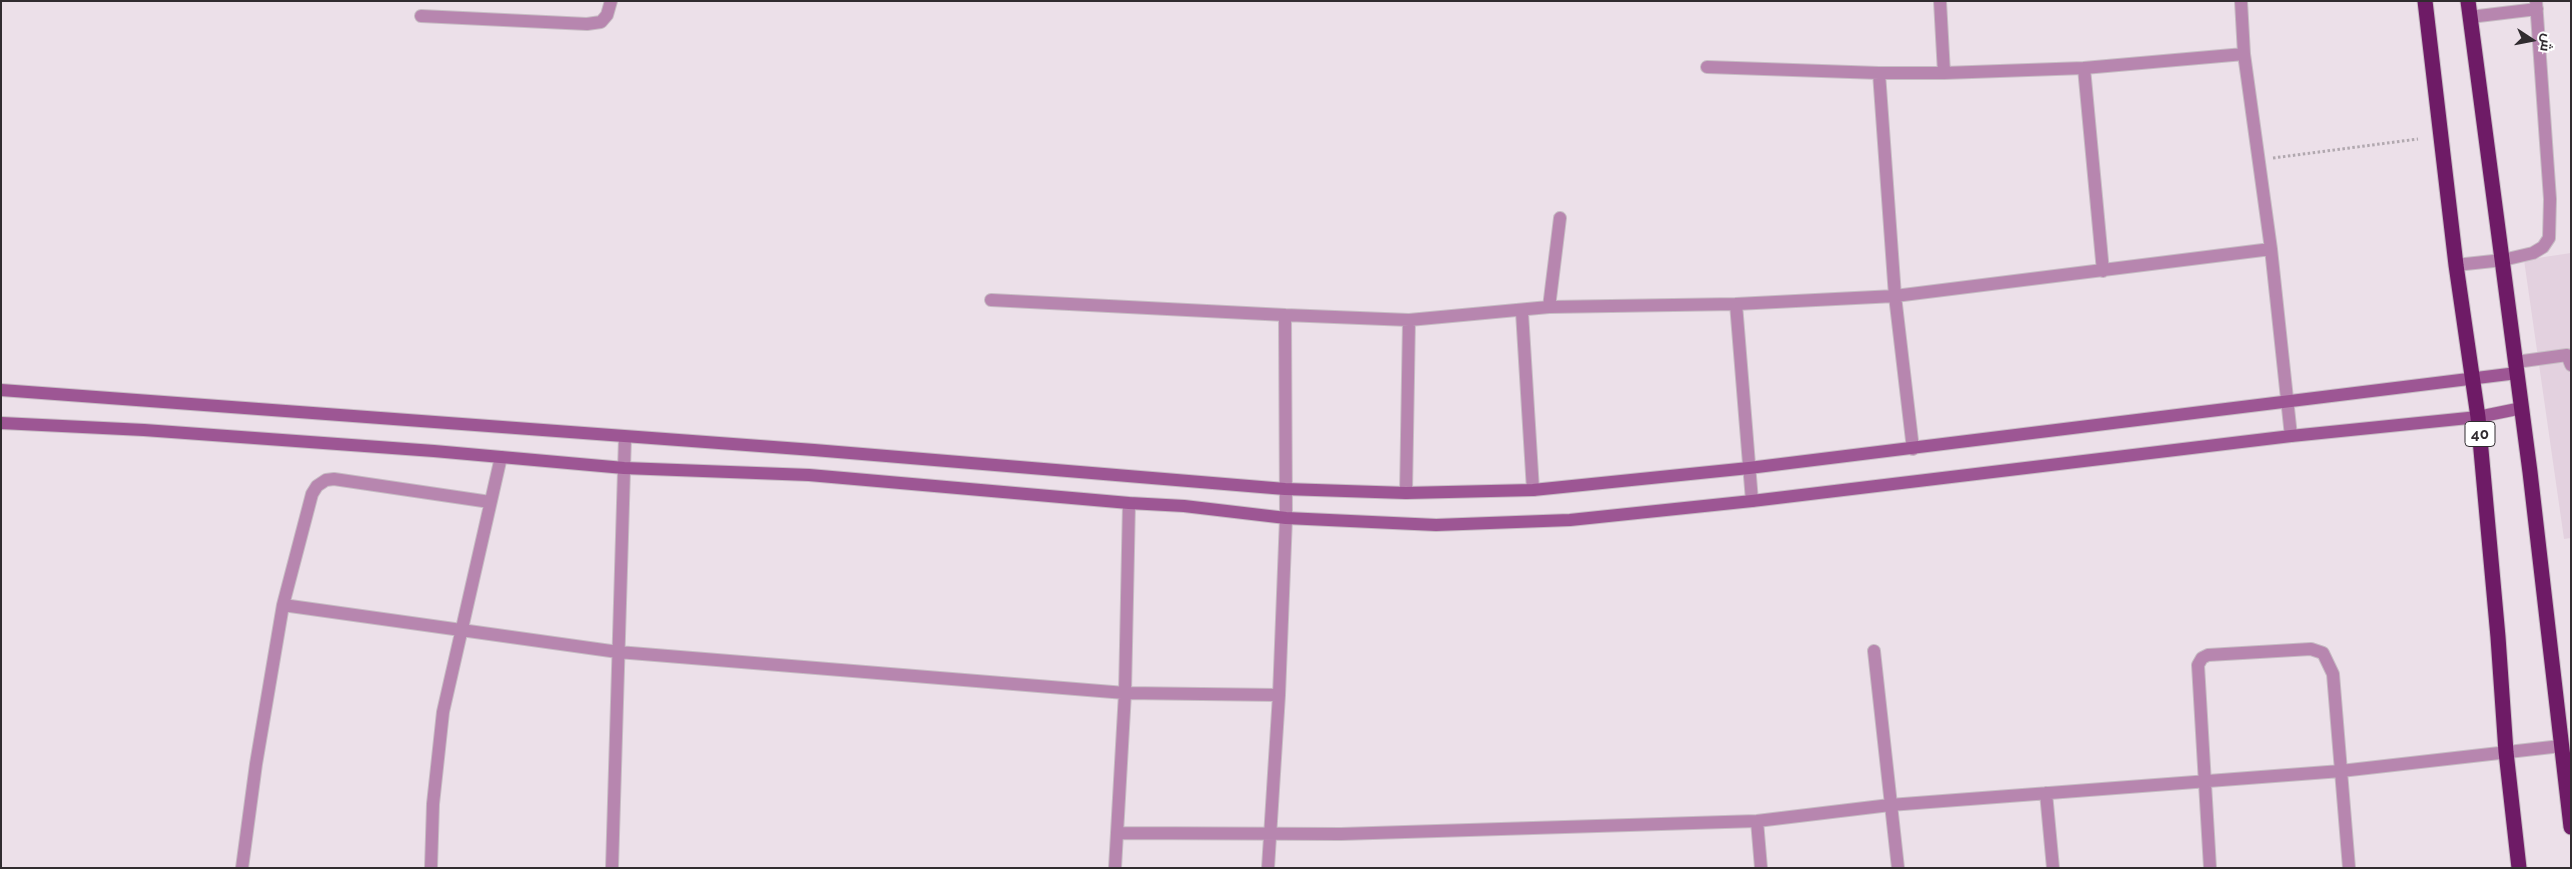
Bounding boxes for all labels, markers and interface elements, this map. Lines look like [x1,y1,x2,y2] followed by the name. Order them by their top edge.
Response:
[2507,15,2557,65] north arrow
[2537,33,2556,53] text: ش
[2465,422,2495,446] road number: 40

